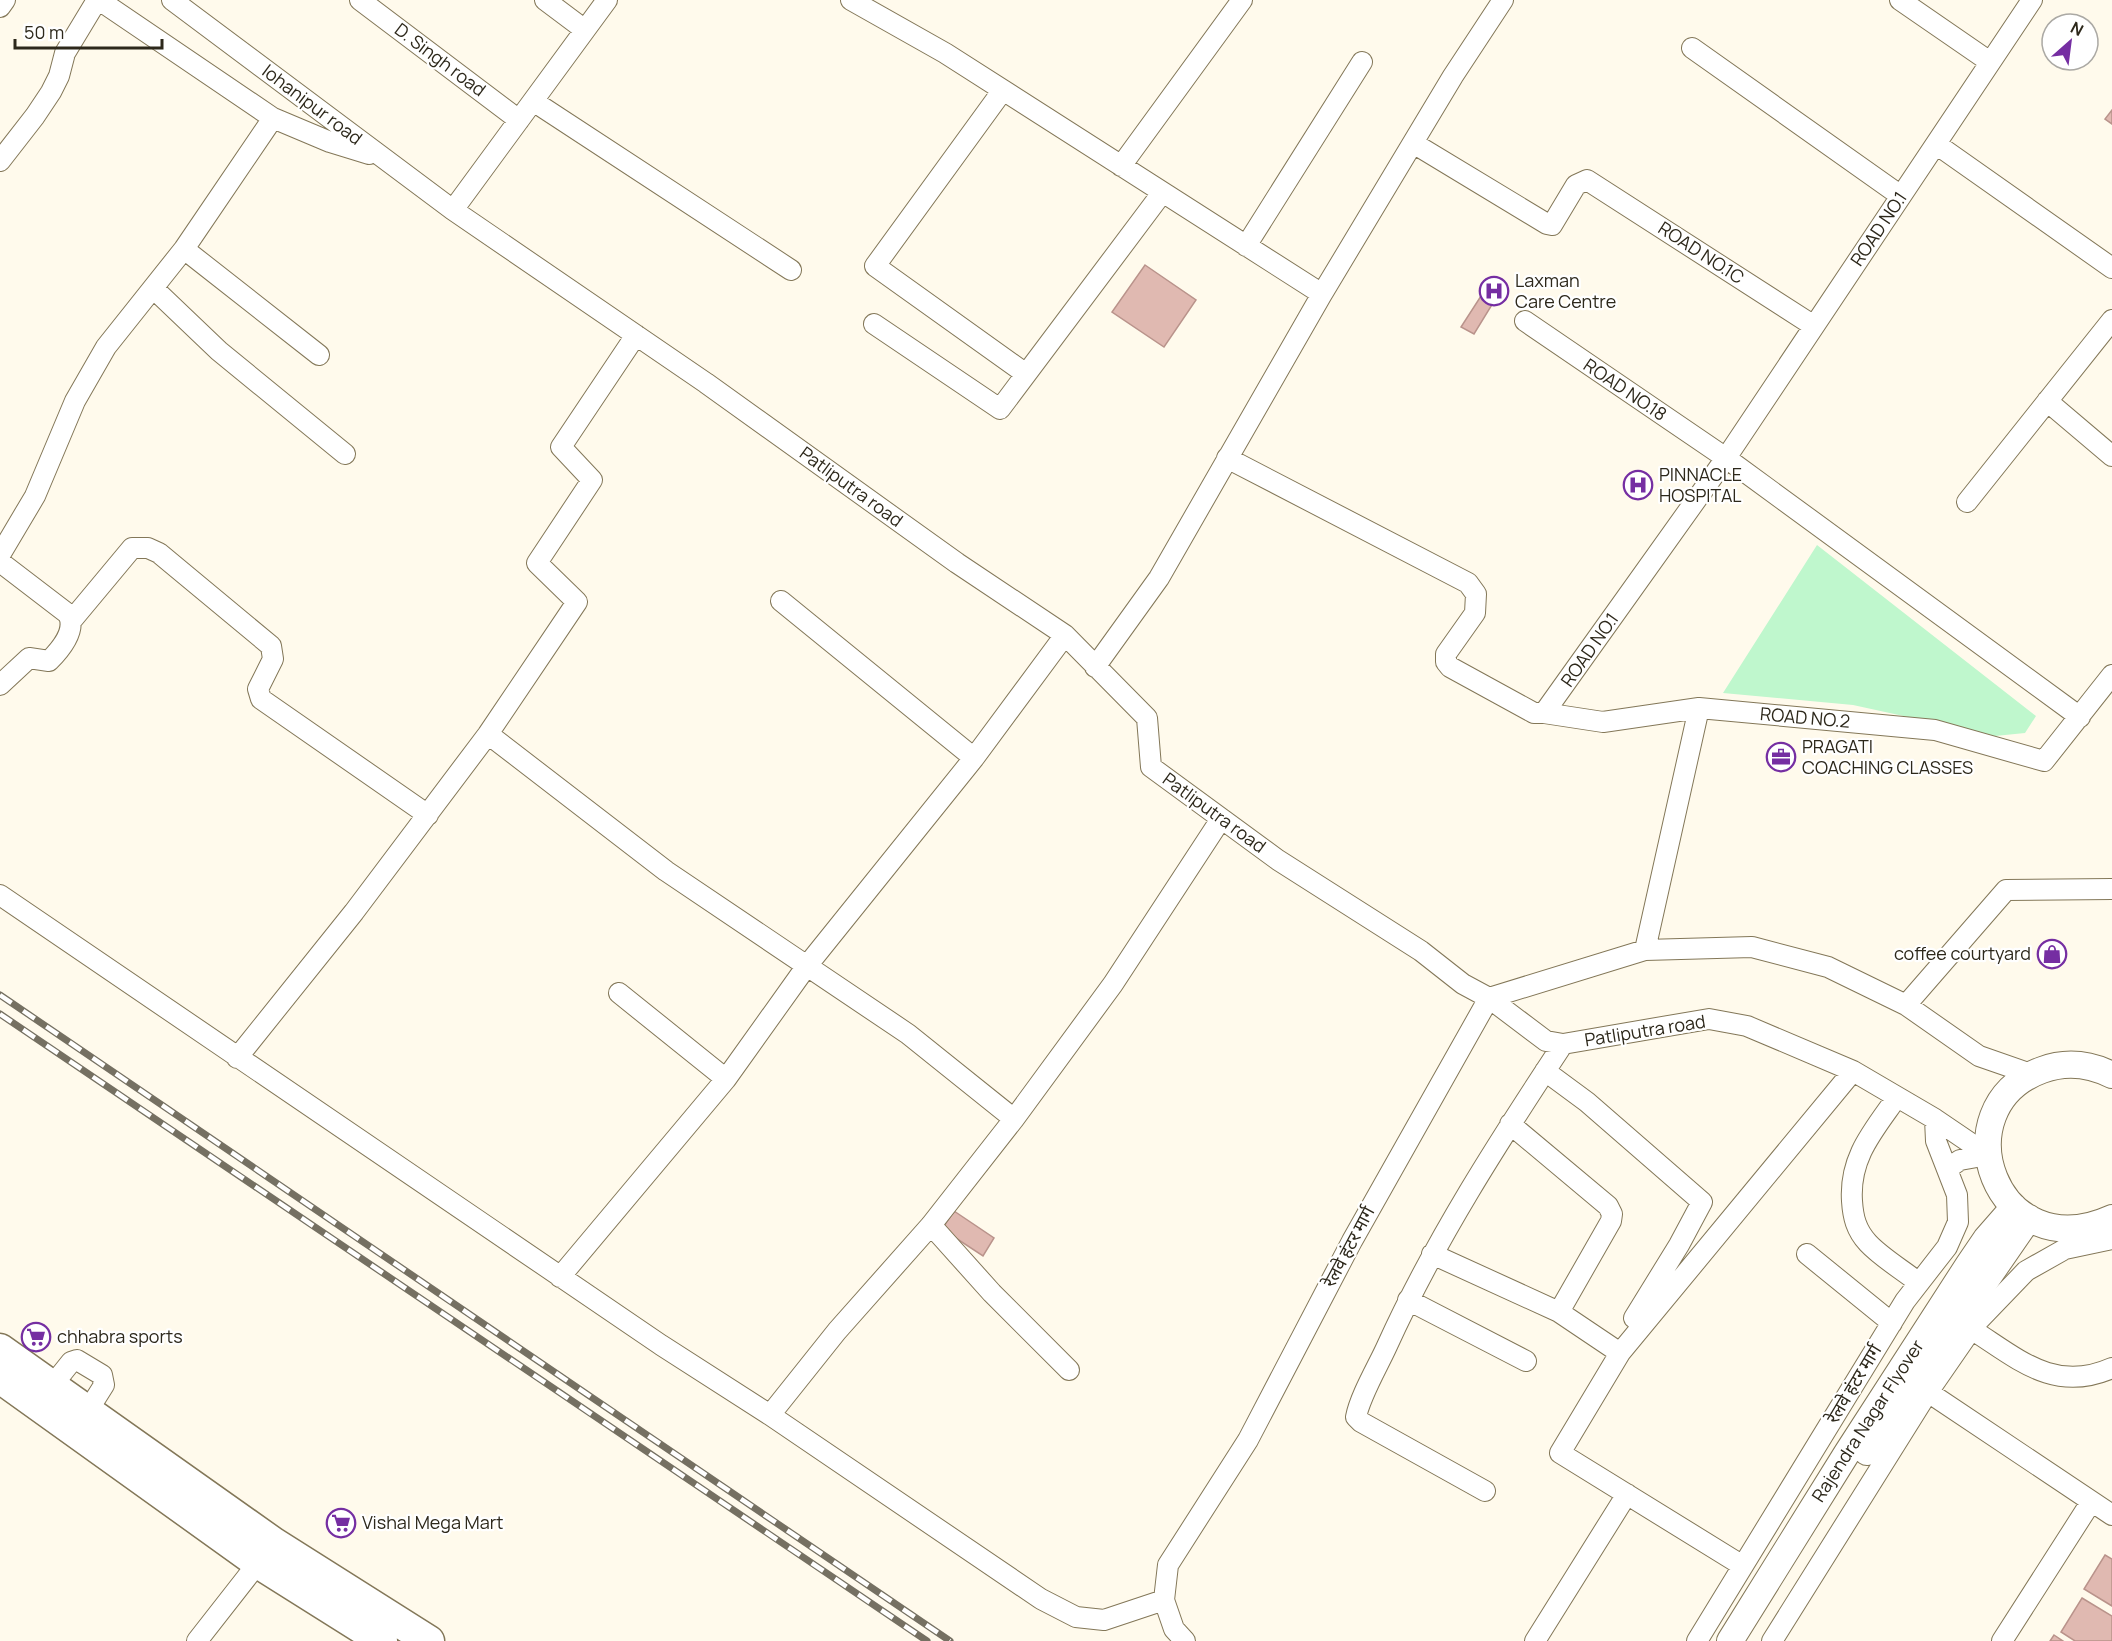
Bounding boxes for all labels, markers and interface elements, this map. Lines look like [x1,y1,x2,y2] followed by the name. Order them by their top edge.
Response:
[15,12,162,50] scale bar
[2040,12,2100,72] north arrow
[2067,16,2087,41] text: N
[390,17,491,101] street label: D. Singh road
[24,20,64,44] text: 50 m
[258,59,368,150] street label: lohanipur road
[1844,187,1912,270] street label: ROAD NO.1
[1654,215,1749,289] street label: ROAD NO.1C
[1515,268,1616,313] place label: Laxman Care Centre
[1478,275,1510,307] hospital icon: Laxman Care Centre
[1579,353,1672,426] street label: ROAD NO.18
[795,441,908,532] street label: Patliputra road
[1659,462,1742,507] place label: PINNACLE HOSPITAL
[1622,469,1654,501] hospital icon: PINNACLE HOSPITAL
[1555,608,1623,691] street label: ROAD NO.1
[1759,701,1851,733] street label: ROAD NO.2
[1802,734,1973,779] place label: PRAGATI COACHING CLASSES
[1765,741,1797,773] office icon: PRAGATI COACHING CLASSES
[1158,767,1271,858] street label: Patliputra road
[2036,938,2068,970] shop icon: coffee courtyard
[1894,941,2031,965] place label: coffee courtyard
[1583,1009,1707,1051] street label: Patliputra road
[1316,1201,1380,1292] street label: रेलवे हंटर मार्ग
[20,1321,52,1353] supermarket icon: chhabra sports
[57,1324,183,1348] place label: chhabra sports
[1806,1334,1929,1506] street label: Rajendra Nagar Flyover
[1820,1339,1887,1428] street label: रेलवे हंटर मार्ग
[325,1507,357,1539] supermarket icon: Vishal Mega Mart
[362,1510,503,1534] place label: Vishal Mega Mart

